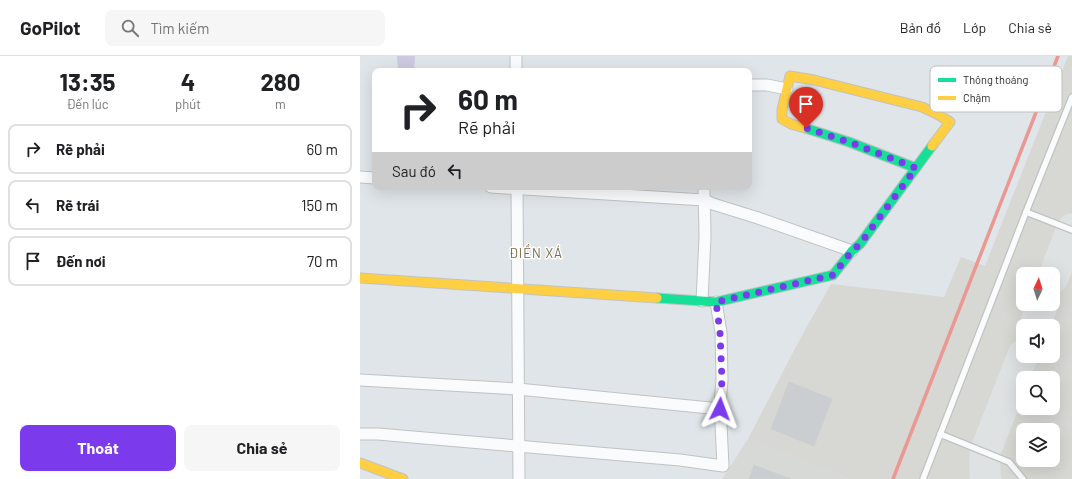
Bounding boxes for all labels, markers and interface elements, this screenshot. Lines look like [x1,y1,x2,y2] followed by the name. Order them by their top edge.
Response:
[105,10,385,46] search box
[20,16,81,39] text: GoPilot
[119,17,141,39] icon: search
[151,19,209,37] text: Tìm kiếm
[900,19,941,36] text: Bản đồ
[963,19,986,36] text: Lớp
[1008,19,1052,36] text: Chia sẻ
[930,66,1062,112] legend
[59,67,116,96] text: 13:35
[181,67,195,96] text: 4
[260,67,301,96] text: 280
[963,73,1028,86] text: Thông thoáng
[458,82,518,116] text: 60 m
[392,84,444,136] icon: right
[789,87,823,128] pin
[963,91,990,104] text: Chậm
[795,93,817,115] icon: arrive
[66,96,109,112] text: Đến lúc
[175,96,201,112] text: phút
[275,96,286,112] text: m
[458,116,516,138] text: Rẽ phải
[22,138,44,160] icon: right
[56,140,105,158] text: Rẽ phải
[306,140,338,158] text: 60 m
[444,160,466,182] icon: left
[392,162,436,180] text: Sau đó
[22,194,44,216] icon: left
[56,196,99,214] text: Rẽ trái
[301,196,338,214] text: 150 m
[509,244,563,261] district label: ĐIỀN XÁ
[22,250,44,272] icon: arrive
[56,252,106,270] text: Đến nơi
[307,252,338,270] text: 70 m
[1016,267,1060,311] north arrow
[1016,267,1060,467] map controls
[1016,319,1060,363] button: sound
[1016,371,1060,415] button: search
[699,388,741,430] position arrow
[1016,423,1060,467] button: layers
[20,425,176,471] button: Thoát
[184,425,340,471] button: Chia sẻ

